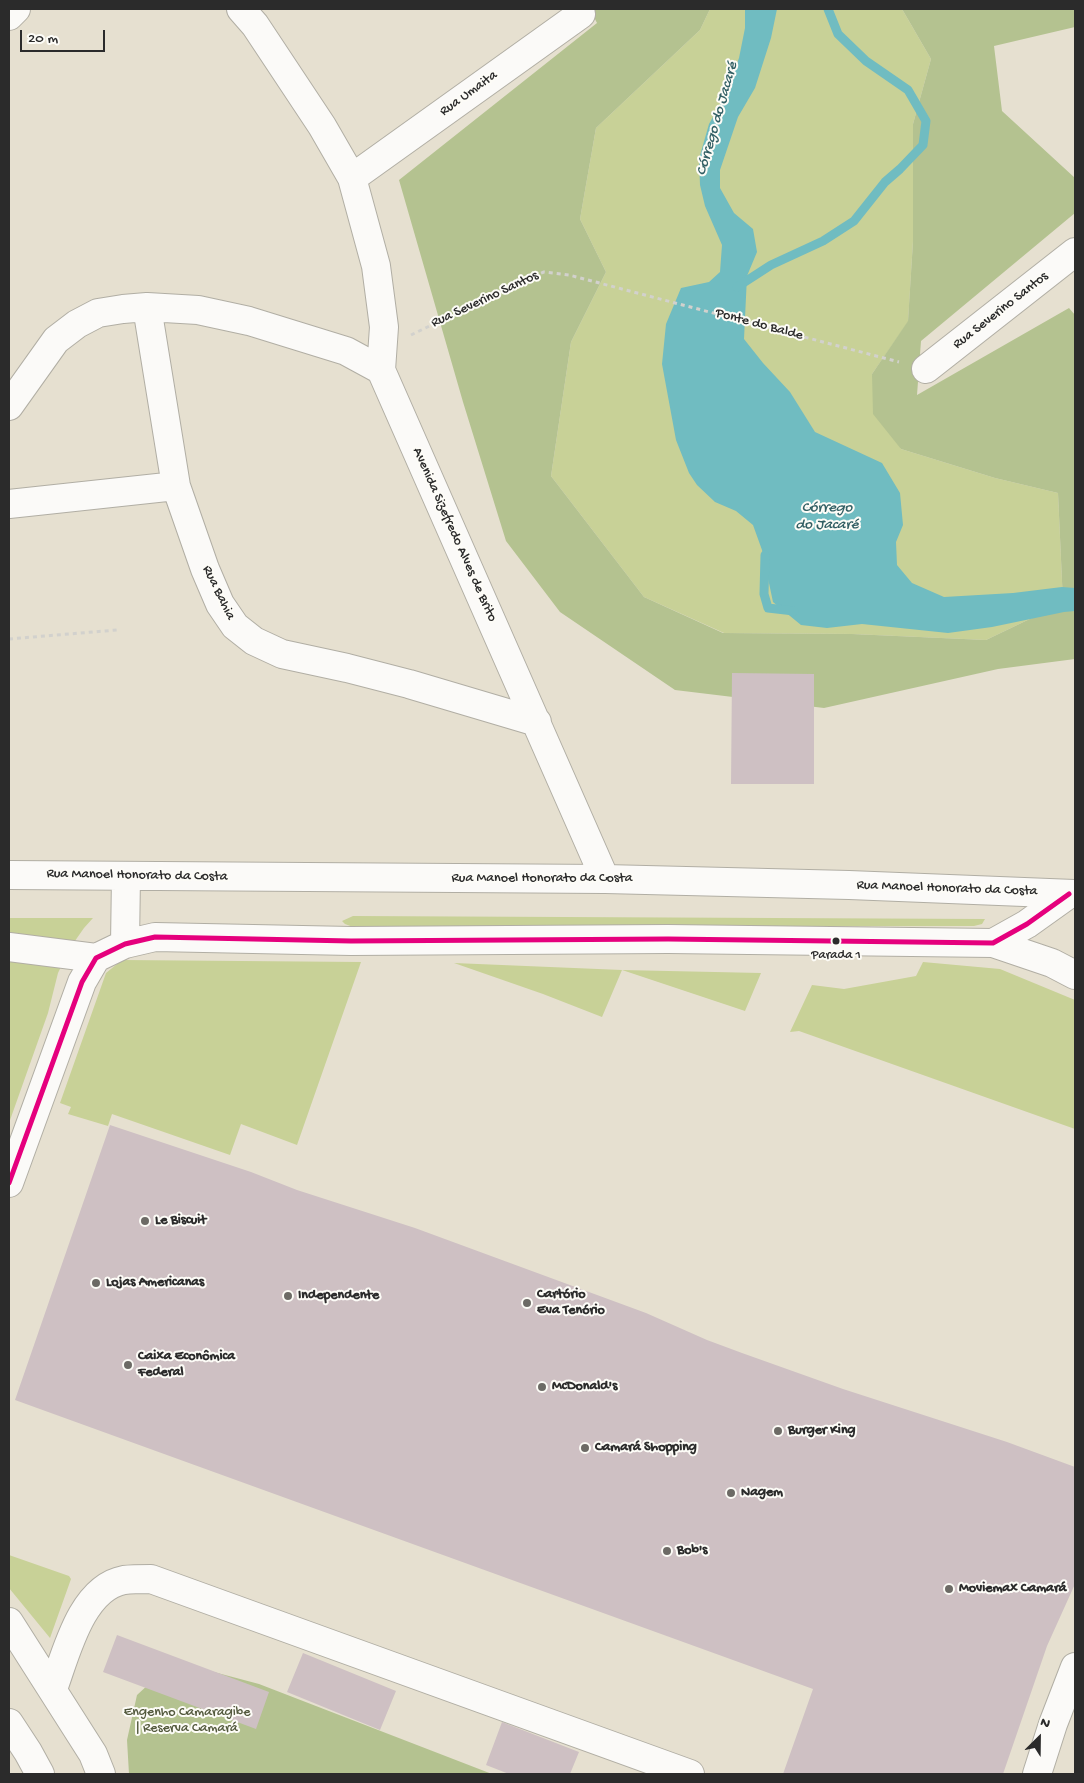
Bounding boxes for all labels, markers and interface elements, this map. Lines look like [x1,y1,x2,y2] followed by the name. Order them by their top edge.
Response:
[22,20,108,52] scale bar
[28,30,58,48] text: 20 m
[693,60,743,178] water label: Córrego do Jacaré
[437,67,501,121] street label: Rua Umaita
[429,268,541,332] street label: Rua Severino Santos
[950,269,1052,353] street label: Rua Severino Santos
[713,305,805,345] street label: Ponte do Balde
[408,445,500,625] street label: Avenida Sizefredo Alves de Brito
[796,500,858,535] water label: Córrego do Jacaré
[198,563,238,623] street label: Rua Bahia
[46,866,228,886] street label: Rua Manoel Honorato da Costa
[451,871,633,887] street label: Rua Manoel Honorato da Costa
[856,877,1038,901] street label: Rua Manoel Honorato da Costa
[831,936,841,946] marker: Parada 1
[811,948,861,964] place label: Parada 1
[155,1213,206,1229] place label: Le Biscuit
[139,1215,151,1227] marker: Le Biscuit
[106,1275,204,1291] place label: Lojas Americanas
[90,1277,102,1289] marker: Lojas Americanas
[537,1287,605,1320] place label: Cartório Eva Tenório
[298,1288,379,1304] place label: Independente
[282,1290,294,1302] marker: Independente
[521,1297,533,1309] marker: Cartório Eva Tenório
[138,1349,235,1381] place label: Caixa Econômica Federal
[122,1359,134,1371] marker: Caixa Econômica Federal
[552,1379,617,1395] place label: McDonald's
[536,1381,548,1393] marker: McDonald's
[788,1423,856,1439] place label: Burger King
[772,1425,784,1437] marker: Burger King
[595,1440,697,1456] place label: Camará Shopping
[579,1442,591,1454] marker: Camará Shopping
[741,1485,783,1501] place label: Nagem
[725,1487,737,1499] marker: Nagem
[677,1543,708,1559] place label: Bob's
[661,1545,673,1557] marker: Bob's
[959,1581,1067,1597] place label: Moviemax Camará
[943,1583,955,1595] marker: Moviemax Camará
[124,1705,250,1738] park label: Engenho Camaragibe | Reserva Camará
[1014,1713,1064,1763] north arrow
[1038,1714,1053,1733] text: N

